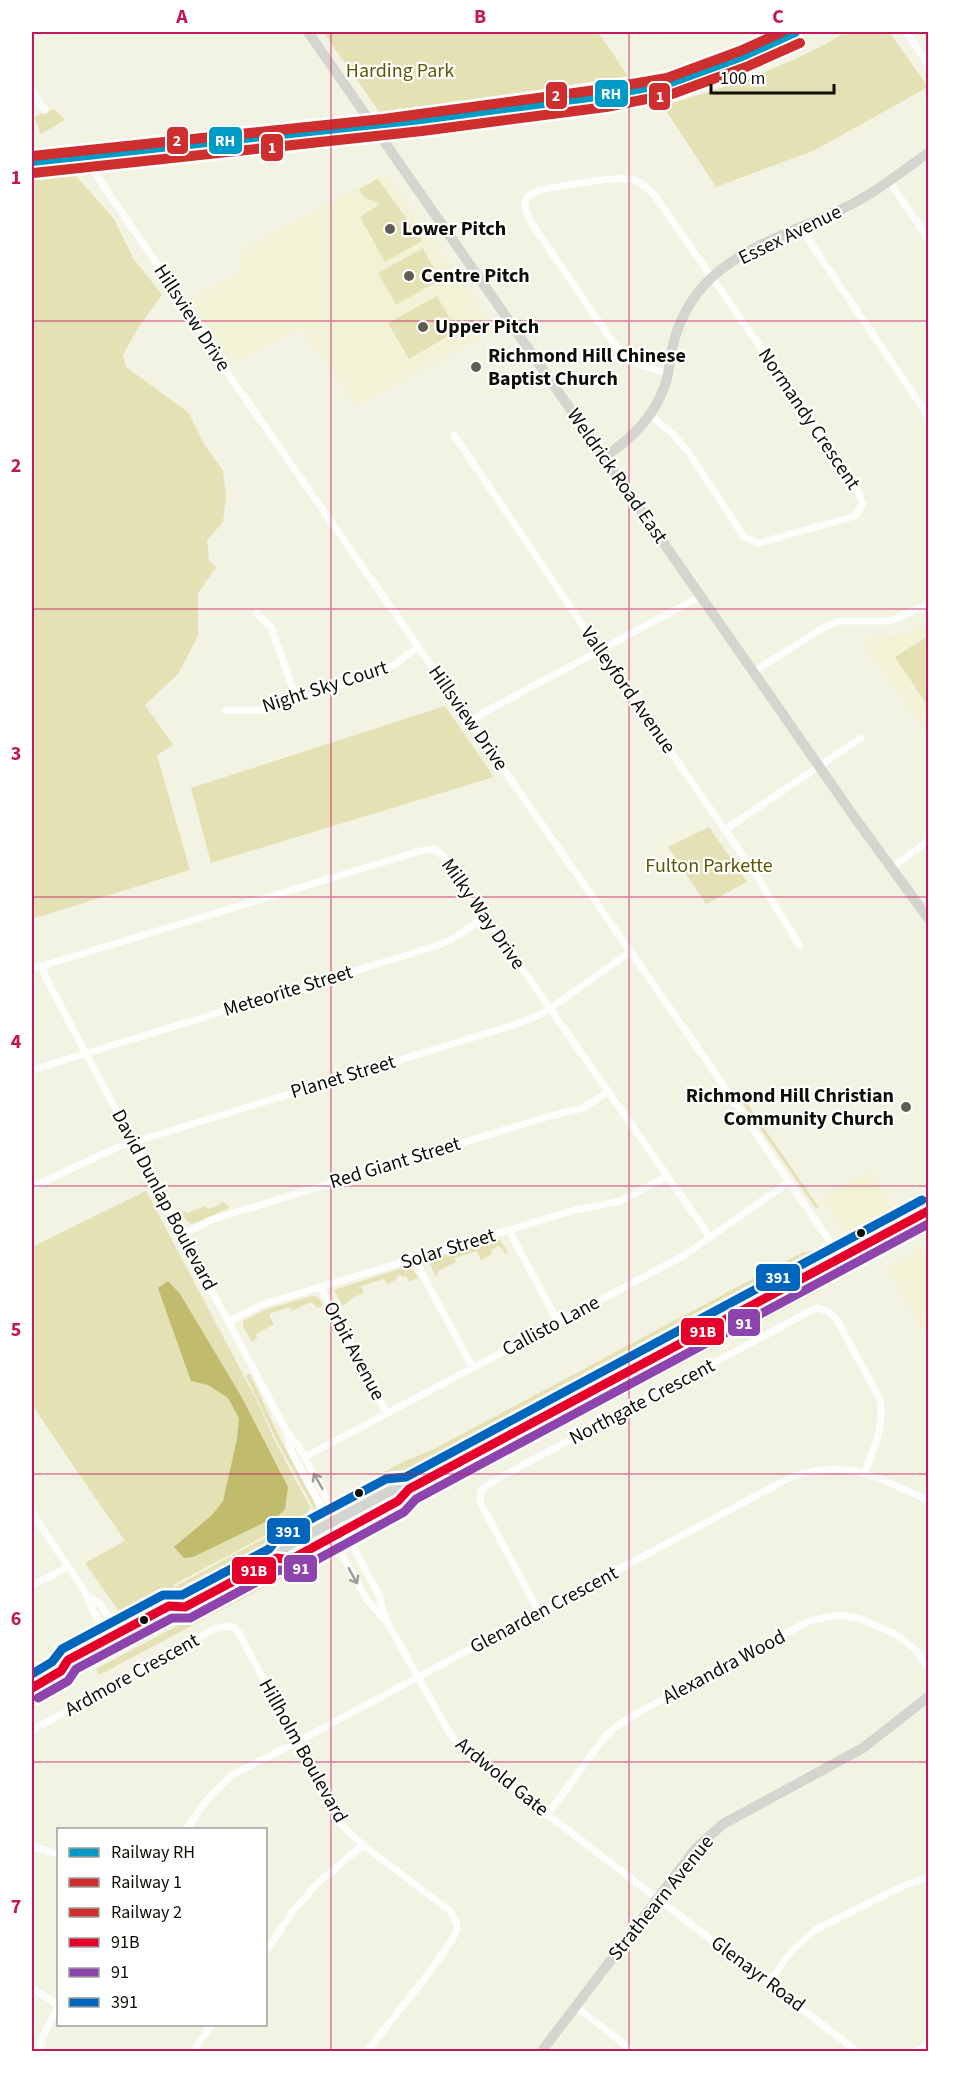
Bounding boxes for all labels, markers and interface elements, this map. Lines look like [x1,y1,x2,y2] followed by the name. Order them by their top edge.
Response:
[175,3,188,31] text: A
[474,3,486,31] text: B
[772,3,784,31] text: C
[346,57,454,85] park label: Harding Park
[711,57,834,95] scale bar
[720,66,765,91] text: 100 m
[594,79,629,108] line badge: RH
[545,81,568,110] line badge: 2
[648,82,671,111] line badge: 1
[601,83,621,105] text: RH
[552,85,560,107] text: 2
[656,86,664,108] text: 1
[166,126,189,155] line badge: 2
[208,126,243,155] line badge: RH
[173,130,181,152] text: 2
[215,130,235,152] text: RH
[260,133,284,162] line badge: 1
[268,137,276,159] text: 1
[11,164,21,192] text: 1
[734,198,846,272] street label: Essex Avenue
[402,215,506,243] place label: Lower Pitch
[383,222,397,236] marker: Lower Pitch
[147,259,237,377] street label: Hillsview Drive
[421,262,530,290] place label: Centre Pitch
[402,269,416,283] marker: Centre Pitch
[435,313,539,341] place label: Upper Pitch
[416,320,430,334] marker: Upper Pitch
[488,342,686,393] place label: Richmond Hill Chinese Baptist Church
[751,343,867,496] street label: Normandy Crescent
[469,360,483,374] marker: Richmond Hill Chinese Baptist Church
[560,403,674,549] street label: Weldrick Road East
[11,452,21,480] text: 2
[574,621,682,759] street label: Valleyford Avenue
[259,653,392,720] street label: Night Sky Court
[421,660,515,776] street label: Hillsview Drive
[11,740,21,768] text: 3
[645,852,773,880] park label: Fulton Parkette
[434,853,532,975] street label: Milky Way Drive
[220,958,356,1024] street label: Meteorite Street
[11,1028,22,1056] text: 4
[287,1048,399,1106] street label: Planet Street
[686,1082,894,1133] place label: Richmond Hill Christian Community Church
[899,1100,913,1114] marker: Richmond Hill Christian Community Church
[104,1104,224,1296] street label: David Dunlap Boulevard
[326,1130,464,1196] street label: Red Giant Street
[397,1221,499,1277] street label: Solar Street
[855,1227,867,1239] unlabelled marker
[755,1263,801,1292] line badge: 391
[765,1267,791,1289] text: 391
[497,1289,605,1363] street label: Callisto Lane
[316,1296,392,1406] street label: Orbit Avenue
[727,1308,761,1337] line badge: 91
[736,1313,752,1335] text: 91
[11,1316,21,1344] text: 5
[680,1317,725,1346] line badge: 91B
[690,1321,717,1343] text: 91B
[564,1352,720,1452] street label: Northgate Crescent
[312,1472,323,1490] one-way arrow
[353,1487,365,1499] unlabelled marker
[266,1517,311,1545] line badge: 391
[275,1521,301,1543] text: 391
[283,1554,318,1583] line badge: 91
[231,1556,277,1585] line badge: 91B
[293,1558,309,1580] text: 91
[465,1559,623,1661] street label: Glenarden Crescent
[241,1560,268,1582] text: 91B
[348,1566,359,1584] one-way arrow
[11,1605,21,1633] text: 6
[138,1614,150,1626] unlabelled marker
[658,1623,790,1711] street label: Alexandra Wood
[60,1626,204,1723] street label: Ardmore Crescent
[252,1674,354,1828] street label: Hillholm Boulevard
[449,1731,555,1823] street label: Ardwold Gate
[57,1828,267,2026] legend
[602,1829,720,1967] street label: Strathearn Avenue
[111,1840,195,1865] text: Railway RH
[111,1870,182,1895] text: Railway 1
[11,1893,21,1921] text: 7
[111,1900,182,1925] text: Railway 2
[705,1929,811,2019] street label: Glenayr Road
[111,1930,139,1955] text: 91B
[111,1960,129,1985] text: 91
[111,1990,138,2015] text: 391

